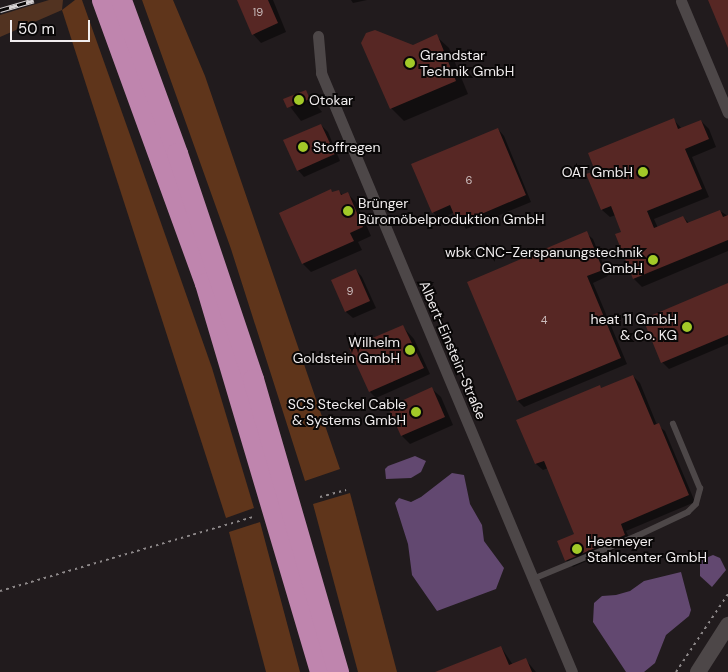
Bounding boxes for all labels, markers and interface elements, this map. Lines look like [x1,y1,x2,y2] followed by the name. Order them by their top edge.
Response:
[253,5,263,19] house number: 19
[12,10,92,42] scale bar
[18,19,55,39] text: 50 m
[420,47,514,80] place label: Grandstar Technik GmbH
[404,57,416,69] marker: Grandstar Technik GmbH
[309,92,353,108] place label: Otokar
[293,94,305,106] marker: Otokar
[313,139,381,155] place label: Stoffregen
[297,141,309,153] marker: Stoffregen
[562,164,633,180] place label: OAT GmbH
[637,166,649,178] marker: OAT GmbH
[466,173,472,187] house number: 6
[358,195,544,228] place label: Brünger Büromöbelproduktion GmbH
[342,205,354,217] marker: Brünger Büromöbelproduktion GmbH
[445,244,643,276] place label: wbk CNC-Zerspanungstechnik GmbH
[647,254,659,266] marker: wbk CNC-Zerspanungstechnik GmbH
[416,278,490,422] street label: Albert-Einstein-Straße
[347,284,353,298] house number: 9
[591,311,677,344] place label: heat 11 GmbH & Co. KG
[541,313,547,327] house number: 4
[681,321,693,333] marker: heat 11 GmbH & Co. KG
[293,334,400,367] place label: Wilhelm Goldstein GmbH
[404,344,416,356] marker: Wilhelm Goldstein GmbH
[288,396,406,428] place label: SCS Steckel Cable & Systems GmbH
[410,406,422,418] marker: SCS Steckel Cable & Systems GmbH
[587,533,707,566] place label: Heemeyer Stahlcenter GmbH
[571,543,583,555] marker: Heemeyer Stahlcenter GmbH

